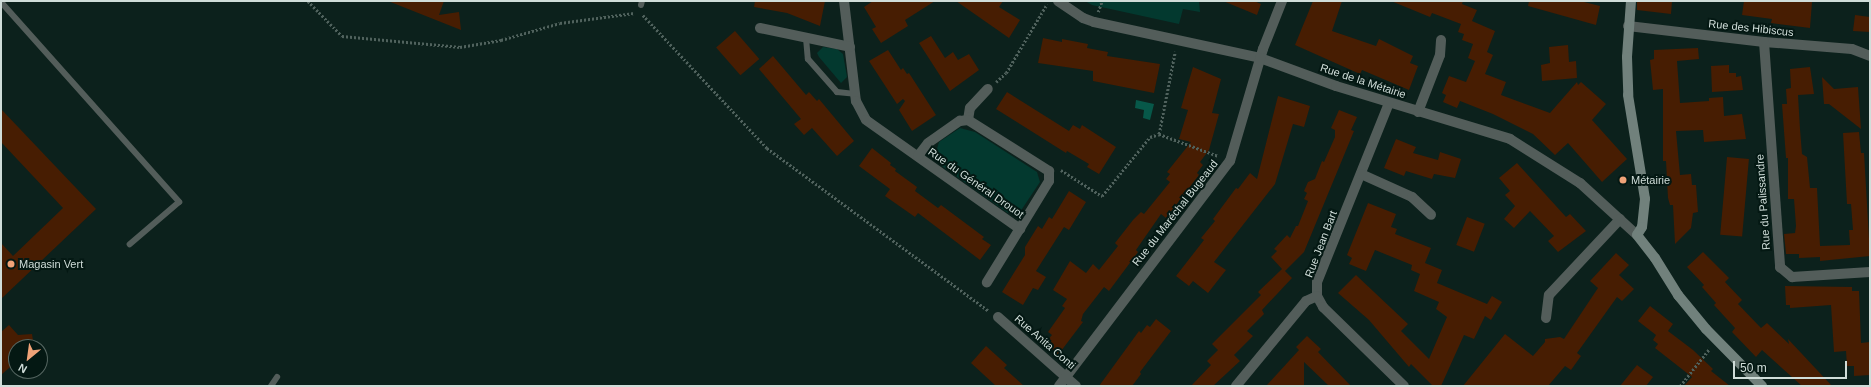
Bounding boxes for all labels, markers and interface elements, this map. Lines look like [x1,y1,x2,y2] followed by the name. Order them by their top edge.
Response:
[1708,17,1794,39] street label: Rue des Hibiscus
[1319,61,1407,101] street label: Rue de la Métairie
[926,145,1026,221] street label: Rue du Général Drouot
[1753,154,1773,250] street label: Rue du Palissandre
[1130,157,1220,269] street label: Rue du Maréchal Bugeaud
[1631,173,1670,187] place label: Métairie
[1618,175,1628,185] marker: Métairie
[1302,209,1340,279] street label: Rue Jean Bart
[19,257,83,271] place label: Magasin Vert
[6,259,16,269] marker: Magasin Vert
[1012,312,1078,372] street label: Rue Anita Conti
[8,339,48,379] north arrow
[1735,353,1849,379] scale bar
[16,361,29,376] text: N
[1740,361,1767,375] text: 50 m

